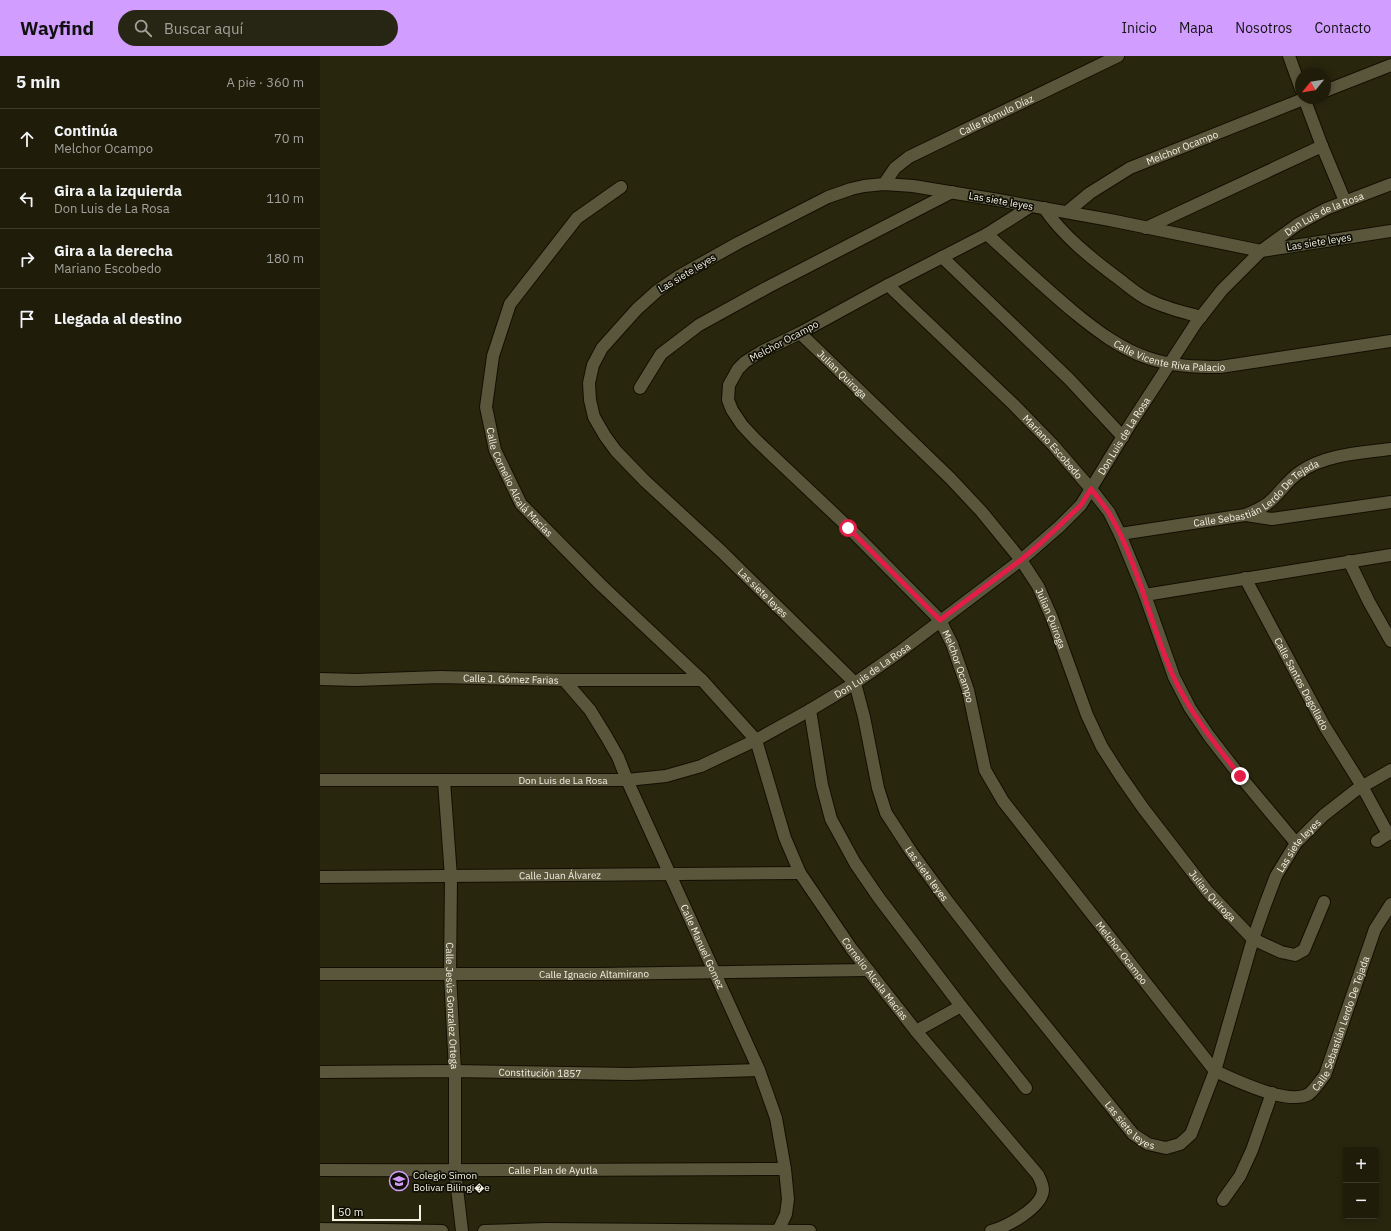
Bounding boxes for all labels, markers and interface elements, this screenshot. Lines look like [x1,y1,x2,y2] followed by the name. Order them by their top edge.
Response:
[118,10,398,46] search box
[20,16,94,40] text: Wayfind
[132,17,154,39] icon: search
[164,19,243,38] text: Buscar aquí
[1121,19,1157,37] text: Inicio
[1179,19,1213,37] text: Mapa
[1235,19,1292,37] text: Nosotros
[1314,19,1371,37] text: Contacto
[1295,68,1331,104] north arrow
[16,71,60,93] text: 5 min
[226,74,304,91] text: A pie · 360 m
[957,91,1036,138] street label: Calle Rómulo Díaz
[54,121,118,140] text: Continúa
[1144,127,1220,167] street label: Melchor Ocampo
[16,128,38,150] icon: ahead
[274,130,304,147] text: 70 m
[54,140,153,157] text: Melchor Ocampo
[54,181,182,200] text: Gira a la izquierda
[16,188,38,210] icon: left
[1282,188,1366,238] street label: Don Luis de la Rosa
[968,189,1034,213] street label: Las siete leyes
[266,190,304,207] text: 110 m
[54,200,170,217] text: Don Luis de La Rosa
[1286,230,1352,254] street label: Las siete leyes
[54,241,173,260] text: Gira a la derecha
[16,248,38,270] icon: right
[266,250,304,267] text: 180 m
[656,251,718,295] street label: Las siete leyes
[54,260,161,277] text: Mariano Escobedo
[16,308,38,330] icon: arrive
[54,309,182,328] text: Llegada al destino
[747,317,821,365] street label: Melchor Ocampo
[1111,337,1226,374] street label: Calle Vicente Riva Palacio
[815,347,871,402] street label: Julian Quiroga
[1095,394,1153,477] street label: Don Luis de La Rosa
[1020,412,1086,482] street label: Mariano Escobedo
[484,426,556,539] street label: Calle Cornelio Alcalá Macías
[1192,456,1321,529] street label: Calle Sebastián Lerdo De Tejada
[839,519,857,537] route start
[735,565,791,620] street label: Las siete leyes
[1033,586,1069,651] street label: Julian Quiroga
[939,628,977,704] street label: Melchor Ocampo
[1272,635,1332,733] street label: Calle Santos Degollado
[832,639,913,701] street label: Don Luis de La Rosa
[463,671,559,686] street label: Calle J. Gómez Farias
[1231,767,1249,785] route end
[518,774,608,787] street label: Don Luis de La Rosa
[1273,815,1324,875] street label: Las siete leyes
[903,844,952,904] street label: Las siete leyes
[1186,867,1239,924] street label: Julian Quiroga
[519,868,601,882] street label: Calle Juan Álvarez
[678,902,728,991] street label: Calle Manuel Gomez
[1093,919,1151,987] street label: Melchor Ocampo
[839,935,911,1023] street label: Cornelio Alcala Macías
[443,942,461,1070] street label: Calle Jesús Gonzalez Ortega
[1309,954,1372,1094] street label: Calle Sebastián Lerdo De Tejada
[539,967,650,981] street label: Calle Ignacio Altamirano
[499,1065,581,1080] street label: Constitución 1857
[1102,1098,1156,1152] street label: Las siete leyes
[1343,1147,1379,1219] map controls
[1343,1147,1379,1183] button: +
[508,1163,598,1177] street label: Calle Plan de Ayutla
[413,1169,490,1194] place label: Colegio Simon Bolivar Bilingi�e
[388,1170,410,1192] school or university icon: Colegio Simon Bolivar Bilingi�e
[1343,1183,1379,1219] button: −
[332,1203,421,1222] scale bar
[338,1205,363,1219] text: 50 m

